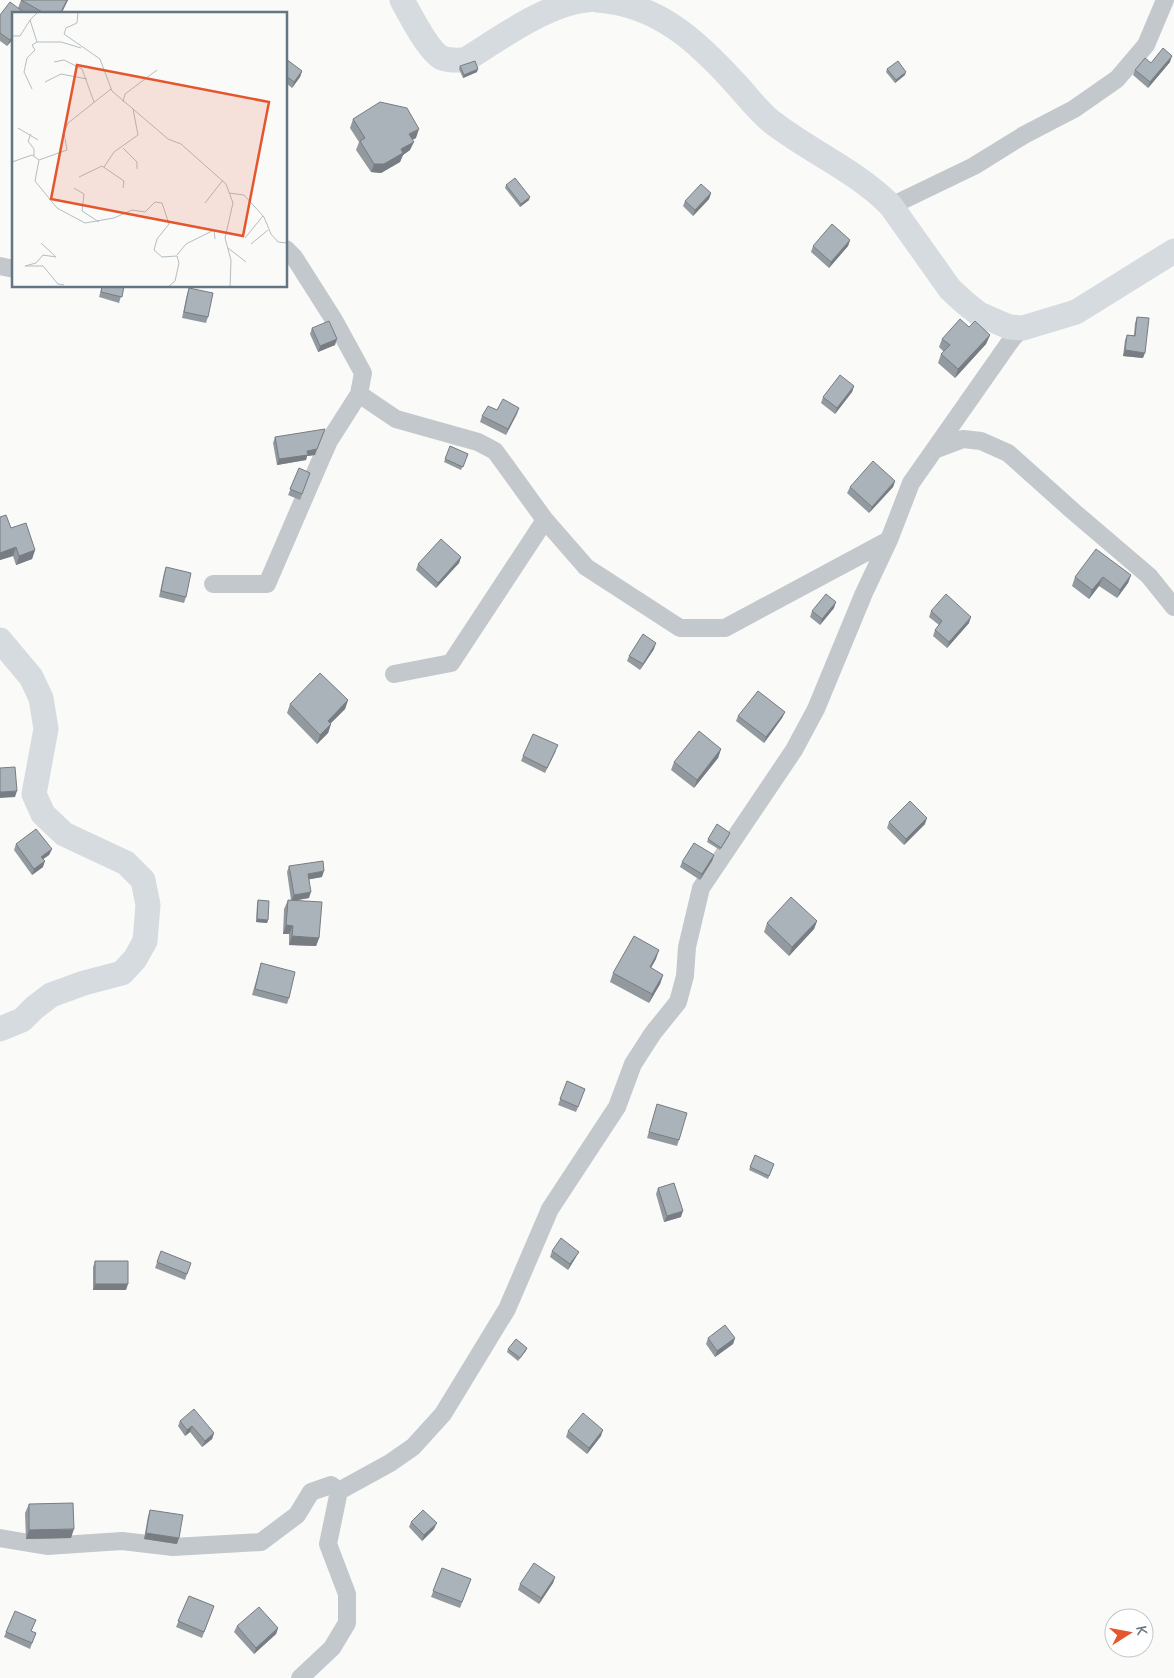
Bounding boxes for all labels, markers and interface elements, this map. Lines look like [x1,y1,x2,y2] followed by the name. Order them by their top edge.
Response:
[12,12,288,288] inset map
[1104,1608,1154,1658] north arrow
[1132,1624,1153,1638] text: K

